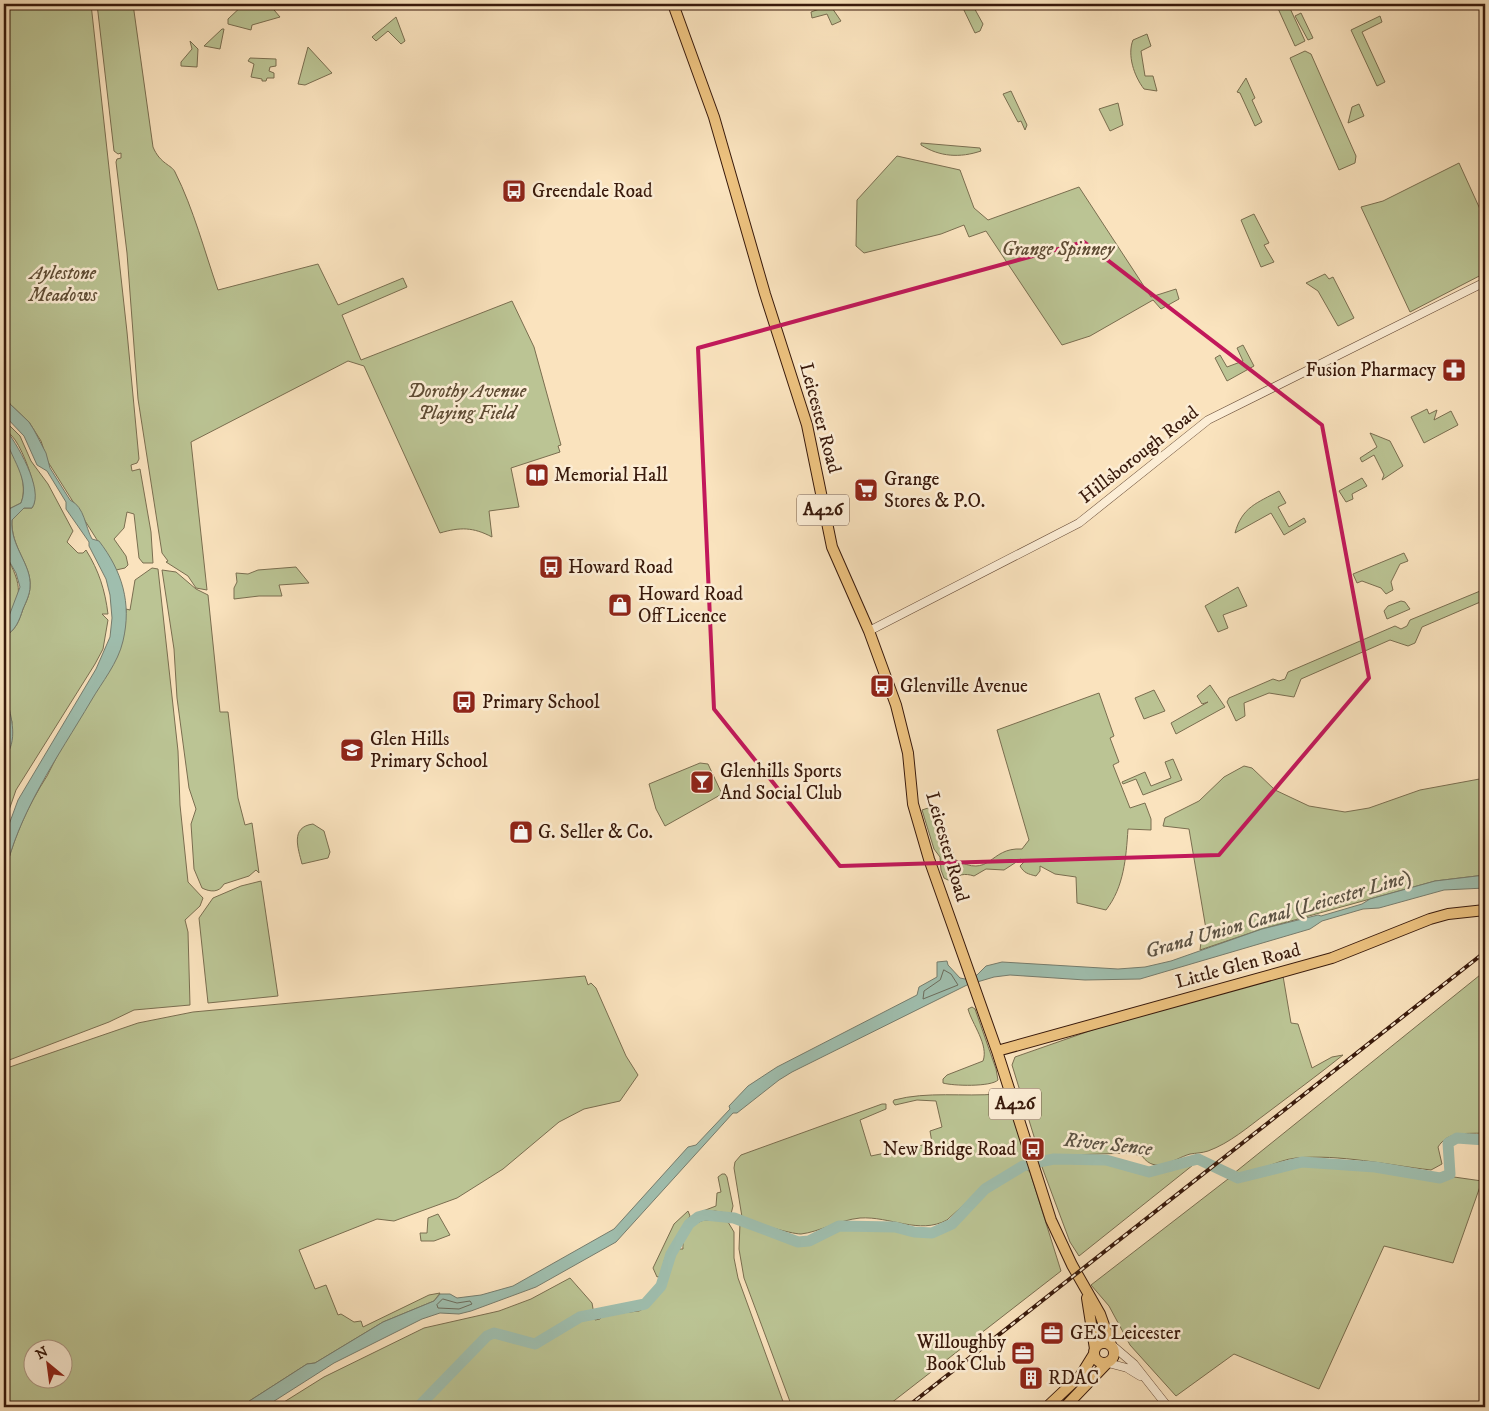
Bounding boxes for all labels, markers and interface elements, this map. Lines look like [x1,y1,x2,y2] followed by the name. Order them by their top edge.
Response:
[501,178,527,204] bus stop icon: Greendale Road
[532,180,653,203] place label: Greendale Road
[1002,238,1116,262] park label: Grange Spinney
[27,262,98,307] park label: Aylestone Meadows
[1441,357,1467,383] pharmacy icon: Fusion Pharmacy
[1306,359,1437,382] place label: Fusion Pharmacy
[794,360,846,476] street label: Leicester Road
[408,380,527,425] park label: Dorothy Avenue Playing Field
[1075,401,1204,509] street label: Hillsborough Road
[524,462,550,488] library icon: Memorial Hall
[554,464,668,487] place label: Memorial Hall
[884,468,985,513] place label: Grange Stores & P.O.
[853,477,879,503] supermarket icon: Grange Stores & P.O.
[797,494,849,526] road number: A426
[538,554,564,580] bus stop icon: Howard Road
[568,556,674,579] place label: Howard Road
[638,583,744,628] place label: Howard Road Off Licence
[607,592,633,618] shop icon: Howard Road Off Licence
[869,673,895,699] bus stop icon: Glenville Avenue
[900,675,1028,698] place label: Glenville Avenue
[451,689,477,715] bus stop icon: Primary School
[482,691,600,714] place label: Primary School
[370,728,488,773] place label: Glen Hills Primary School
[339,737,365,763] school or university icon: Glen Hills Primary School
[720,760,842,805] place label: Glenhills Sports And Social Club
[689,769,715,795] bar icon: Glenhills Sports And Social Club
[920,789,974,905] street label: Leicester Road
[508,819,534,845] shop icon: G. Seller & Co.
[538,821,653,844] place label: G. Seller & Co.
[1142,865,1414,965] water label: Grand Union Canal (Leicester Line)
[1173,938,1303,994] street label: Little Glen Road
[989,1088,1041,1120] road number: A426
[1062,1128,1154,1162] water label: River Sence
[1020,1136,1046,1162] bus stop icon: New Bridge Road
[883,1138,1017,1161] place label: New Bridge Road
[1039,1320,1065,1346] office icon: GES Leicester
[1070,1322,1181,1345] place label: GES Leicester
[916,1331,1007,1376] place label: Willoughby Book Club
[22,1338,72,1388] north arrow
[1010,1340,1036,1366] office icon: Willoughby Book Club
[33,1343,52,1364] text: N
[1018,1365,1044,1391] building icon: RDAC
[1048,1367,1099,1390] place label: RDAC

